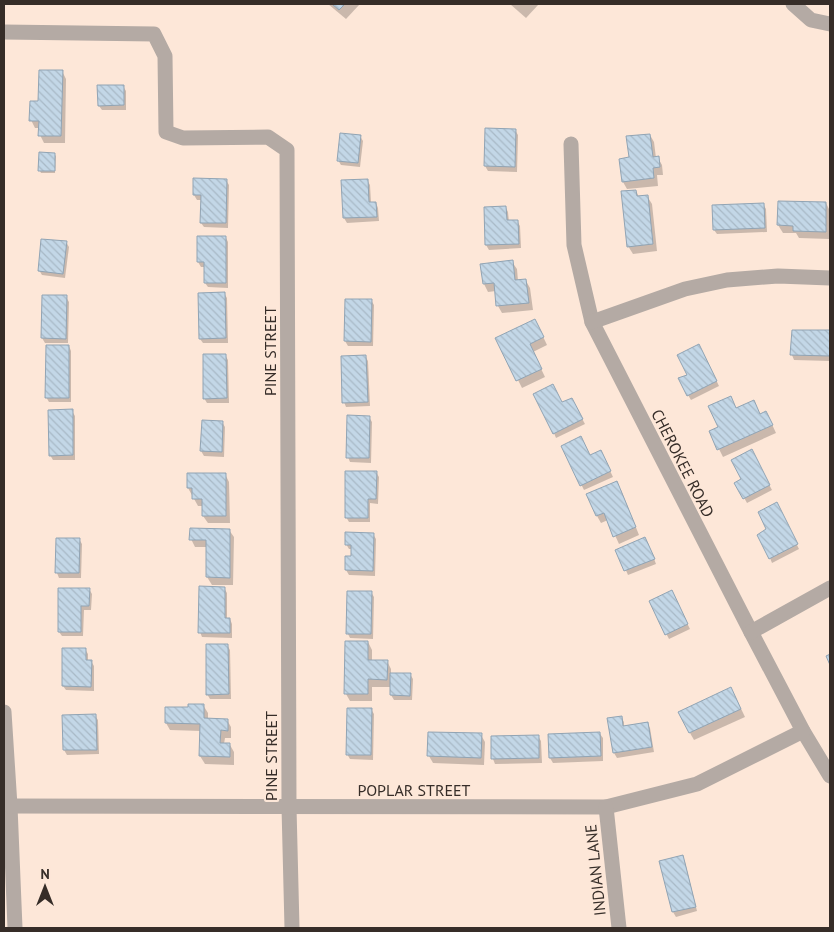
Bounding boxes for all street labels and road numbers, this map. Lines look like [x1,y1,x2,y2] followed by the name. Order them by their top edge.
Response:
[260,306,280,396] street label: PINE STREET
[647,406,719,520] street label: CHEROKEE ROAD
[261,711,281,801] street label: PINE STREET
[357,780,471,800] street label: POPLAR STREET
[580,823,610,917] street label: INDIAN LANE

